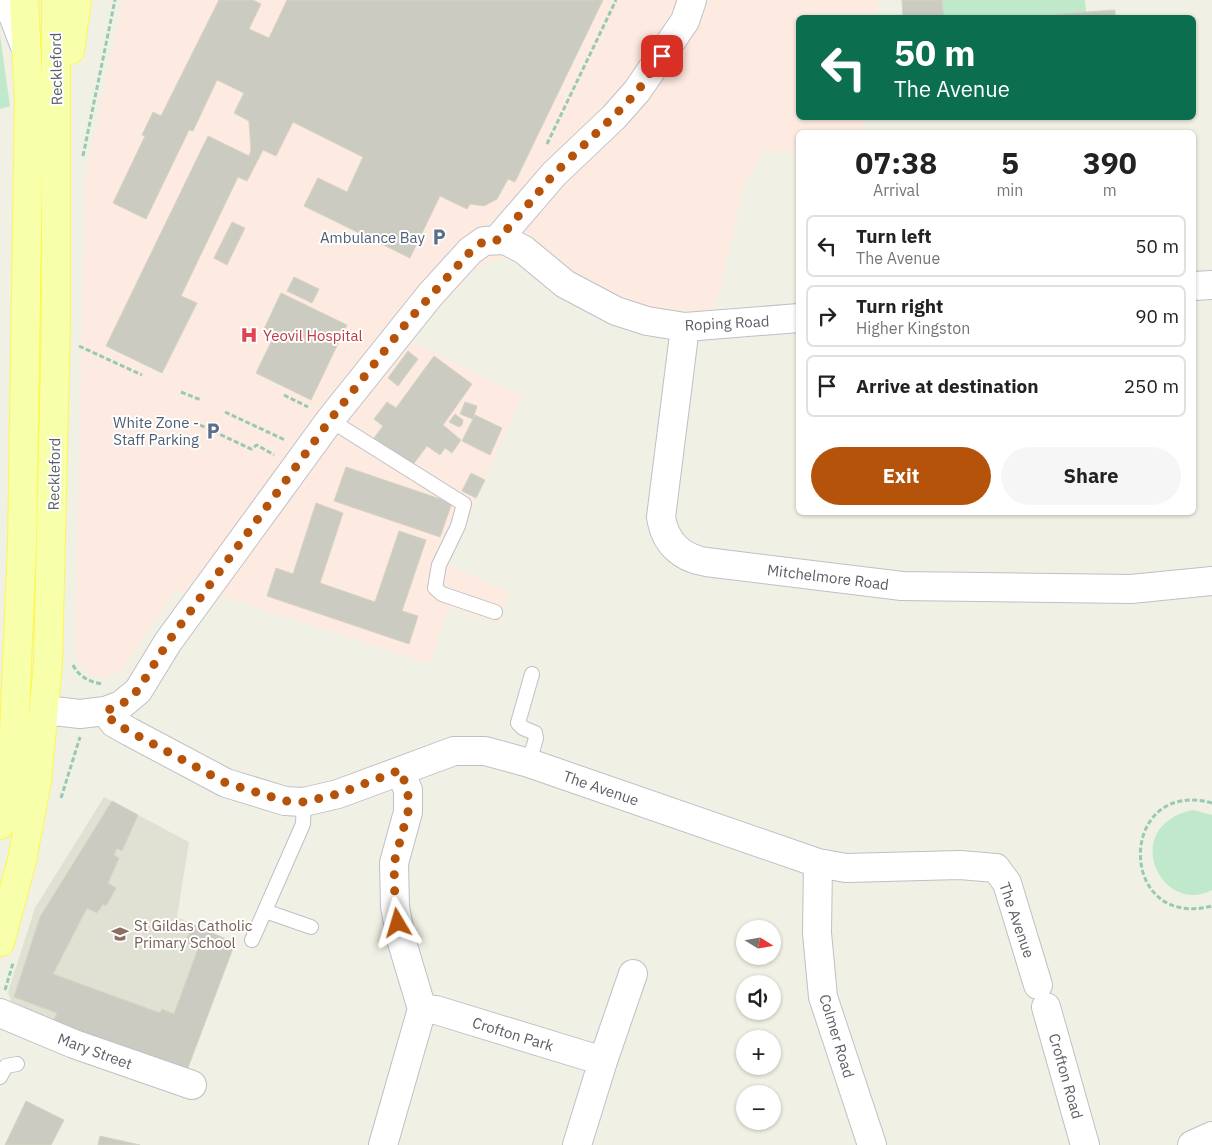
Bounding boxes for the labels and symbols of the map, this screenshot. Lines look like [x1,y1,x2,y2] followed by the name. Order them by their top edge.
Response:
[46,32,66,106] street label: Reckleford
[641,35,683,77] pin
[429,227,449,247] parking icon: Ambulance Bay
[320,228,426,247] place label: Ambulance Bay
[684,311,770,335] street label: Roping Road
[239,325,259,345] hospital icon: Yeovil Hospital
[263,326,363,345] place label: Yeovil Hospital
[113,413,199,449] place label: White Zone - Staff Parking
[203,421,223,441] parking icon: White Zone - Staff Parking
[44,437,64,511] street label: Reckleford
[766,560,890,594] street label: Mitchelmore Road
[561,766,641,810] street label: The Avenue
[995,880,1039,960] street label: The Avenue
[371,896,423,948] position arrow
[134,916,253,952] place label: St Gildas Catholic Primary School
[736,920,781,965] north arrow
[110,924,130,944] school or university icon: St Gildas Catholic Primary School
[815,992,859,1080] street label: Colmer Road
[470,1013,556,1055] street label: Crofton Park
[55,1029,135,1073] street label: Mary Street
[1045,1031,1087,1121] street label: Crofton Road

